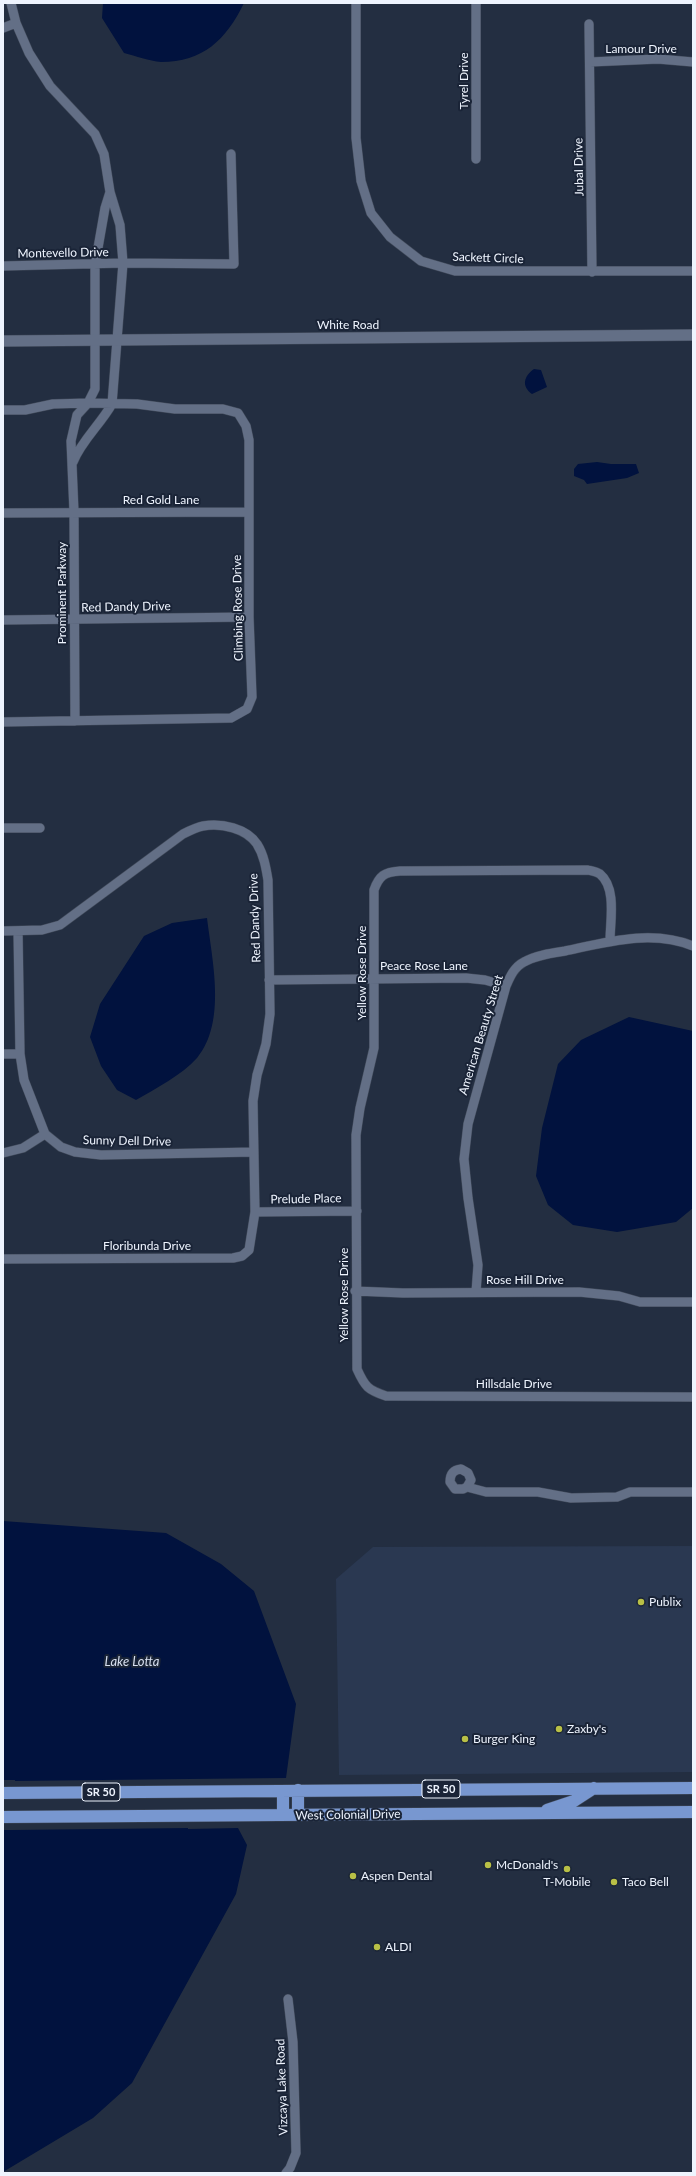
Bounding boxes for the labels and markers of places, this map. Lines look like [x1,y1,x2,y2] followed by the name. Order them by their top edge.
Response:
[649,1595,681,1609] place label: Publix
[636,1597,646,1607] marker: Publix
[567,1722,606,1736] place label: Zaxby's
[554,1724,564,1734] marker: Zaxby's
[473,1732,535,1746] place label: Burger King
[460,1734,470,1744] marker: Burger King
[496,1858,558,1872] place label: McDonald's
[483,1860,493,1870] marker: McDonald's
[562,1864,572,1874] marker: T-Mobile
[361,1869,432,1883] place label: Aspen Dental
[348,1871,358,1881] marker: Aspen Dental
[543,1875,591,1889] place label: T-Mobile
[622,1875,669,1889] place label: Taco Bell
[609,1877,619,1887] marker: Taco Bell
[385,1940,412,1954] place label: ALDI
[372,1942,382,1952] marker: ALDI

